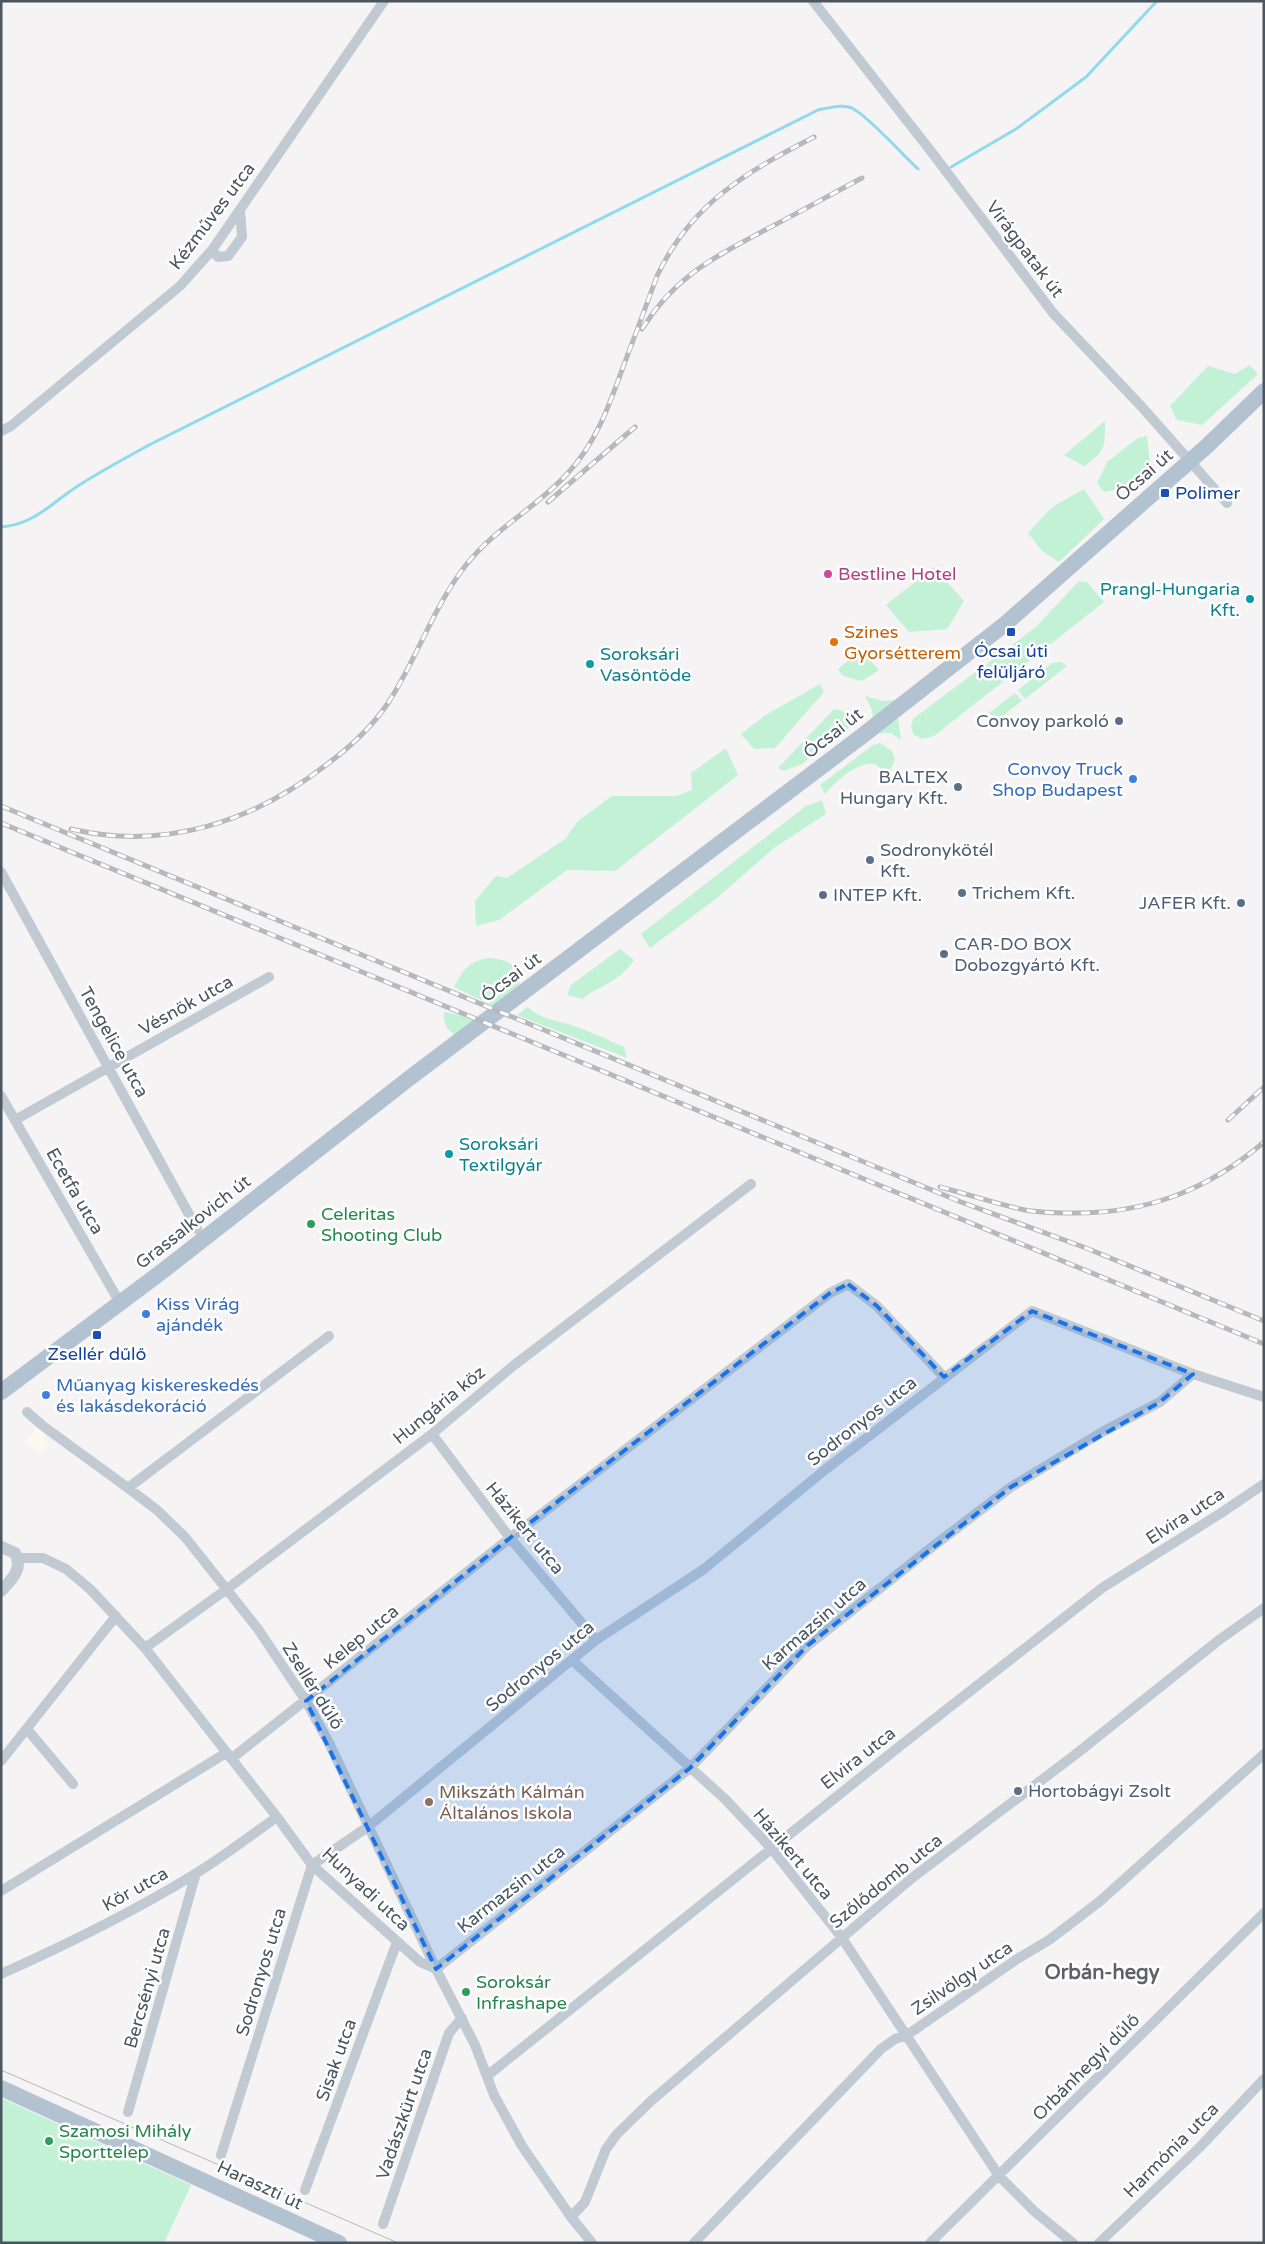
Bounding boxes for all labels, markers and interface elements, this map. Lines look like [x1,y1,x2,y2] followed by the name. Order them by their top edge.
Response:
[164,158,260,274] street label: Kézműves utca
[981,196,1069,302] street label: Virágpatak út
[1111,444,1178,506] street label: Ócsai út
[1175,482,1240,504] place label: Polimer
[1159,487,1171,499] marker: Polimer
[838,563,956,585] place label: Bestline Hotel
[822,568,834,580] marker: Bestline Hotel
[1100,578,1240,621] place label: Prangl-Hungaria Kft.
[1244,593,1256,605] marker: Prangl-Hungaria Kft.
[844,621,961,664] place label: Szines Gyorsétterem
[1005,626,1017,638] marker: Ócsai úti felüljáró
[828,636,840,648] marker: Szines Gyorsétterem
[974,640,1048,683] place label: Ócsai úti felüljáró
[600,643,691,686] place label: Soroksári Vasöntöde
[584,658,596,670] marker: Soroksári Vasöntöde
[799,703,867,763] street label: Ócsai út
[976,710,1109,732] place label: Convoy parkoló
[1113,715,1125,727] marker: Convoy parkoló
[992,758,1123,801] place label: Convoy Truck Shop Budapest
[840,766,948,809] place label: BALTEX Hungary Kft.
[1127,773,1139,785] marker: Convoy Truck Shop Budapest
[952,781,964,793] marker: BALTEX Hungary Kft.
[880,839,993,882] place label: Sodronykötél Kft.
[864,854,876,866] marker: Sodronykötél Kft.
[972,882,1076,904] place label: Trichem Kft.
[833,884,922,906] place label: INTEP Kft.
[956,887,968,899] marker: Trichem Kft.
[817,889,829,901] marker: INTEP Kft.
[1139,892,1231,914] place label: JAFER Kft.
[1235,897,1247,909] marker: JAFER Kft.
[954,933,1100,976] place label: CAR-DO BOX Dobozgyártó Kft.
[477,947,546,1007] street label: Ócsai út
[938,948,950,960] marker: CAR-DO BOX Dobozgyártó Kft.
[135,970,237,1040] street label: Vésnök utca
[74,983,154,1101] street label: Tengelice utca
[459,1133,542,1176] place label: Soroksári Textilgyár
[41,1144,109,1238] street label: Ecetfa utca
[443,1148,455,1160] marker: Soroksári Textilgyár
[131,1170,255,1274] street label: Grassalkovich út
[321,1203,442,1246] place label: Celeritas Shooting Club
[305,1218,317,1230] marker: Celeritas Shooting Club
[156,1293,240,1336] place label: Kiss Virág ajándék
[140,1308,152,1320] marker: Kiss Virág ajándék
[91,1329,103,1341] marker: Zsellér dűlő
[48,1343,146,1365] place label: Zsellér dűlő
[388,1361,490,1449] street label: Hungária köz
[803,1371,921,1471] street label: Sodronyos utca
[56,1374,259,1417] place label: Műanyag kiskereskedés és lakásdekoráció
[40,1389,52,1401] marker: Műanyag kiskereskedés és lakásdekoráció
[481,1477,569,1579] street label: Házikert utca
[1142,1483,1228,1549] street label: Elvira utca
[757,1573,871,1675] street label: Karmazsin utca
[319,1600,403,1674] street label: Kelep utca
[481,1616,599,1716] street label: Sodronyos utca
[277,1638,349,1734] street label: Zsellér dűlő
[816,1722,900,1794] street label: Elvira utca
[1028,1780,1171,1802] place label: Hortobágyi Zsolt
[439,1781,585,1824] place label: Mikszáth Kálmán Általános Iskola
[1012,1785,1024,1797] marker: Hortobágyi Zsolt
[423,1796,435,1808] marker: Mikszáth Kálmán Általános Iskola
[748,1804,838,1904] street label: Házikert utca
[825,1829,947,1933] street label: Szőlődomb utca
[453,1840,569,1938] street label: Karmazsin utca
[317,1843,415,1935] street label: Hunyadi utca
[98,1862,172,1916] street label: Kör utca
[231,1905,291,2039] street label: Sodronyos utca
[119,1925,175,2051] street label: Bercsényi utca
[907,1936,1017,2020] street label: Zsilvölgy utca
[1045,1961,1160,1985] district label: Orbán-hegy
[476,1971,567,2014] place label: Soroksár Infrashape
[460,1986,472,1998] marker: Soroksár Infrashape
[1028,2009,1144,2125] street label: Orbánhegyi dűlő
[311,2016,361,2104] street label: Sisak utca
[371,2045,437,2183] street label: Vadászkürt utca
[1119,2098,1223,2202] street label: Harmónia utca
[59,2120,192,2163] place label: Szamosi Mihály Sporttelep
[43,2135,55,2147] marker: Szamosi Mihály Sporttelep
[214,2156,307,2215] street label: Haraszti út

